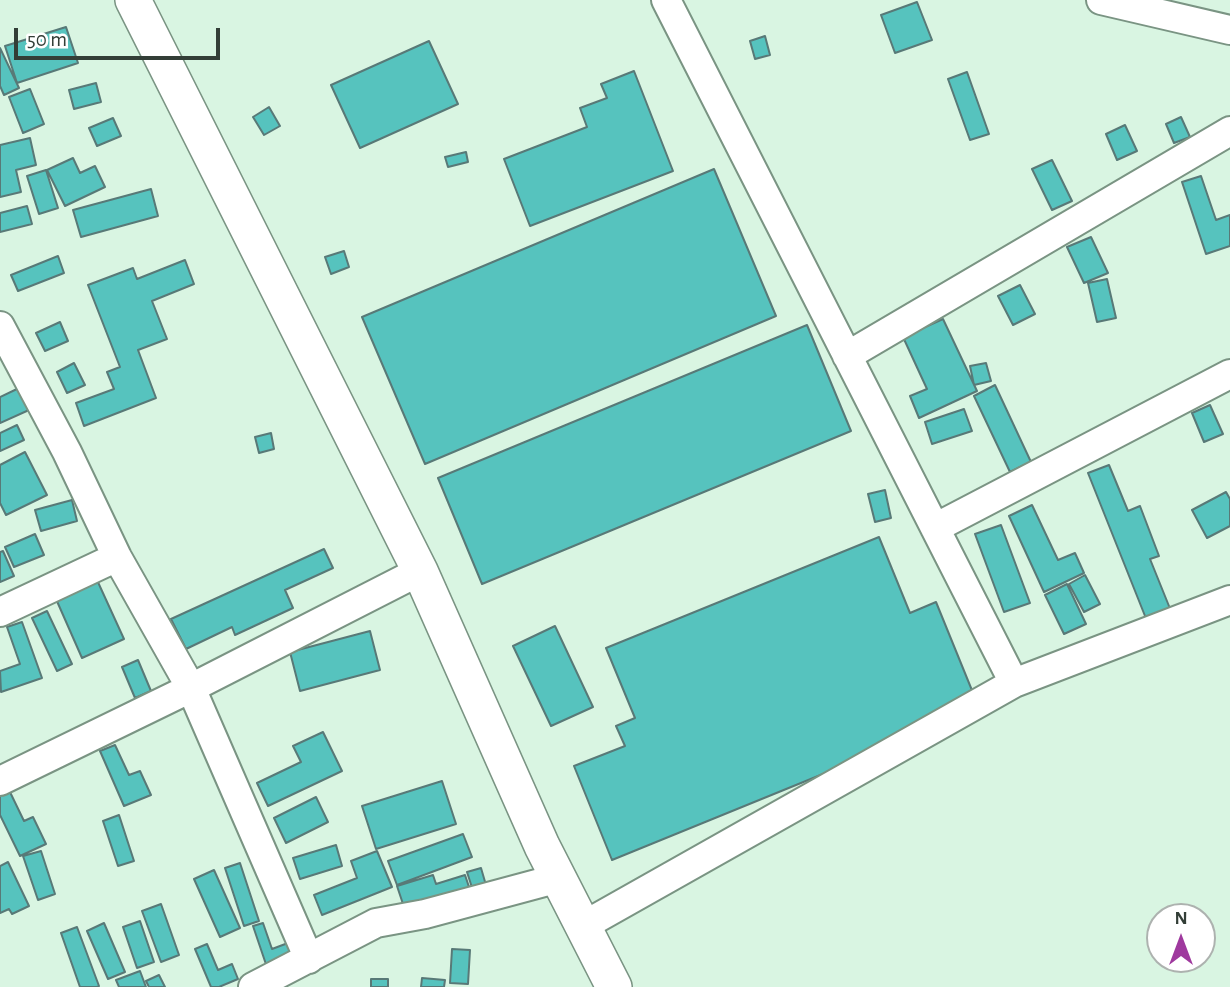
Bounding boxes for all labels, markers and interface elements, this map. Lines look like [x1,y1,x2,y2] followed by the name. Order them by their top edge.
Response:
[18,14,224,58] scale bar
[27,29,67,50] text: 50 m
[1146,903,1216,973] north arrow
[1174,909,1188,928] text: N

